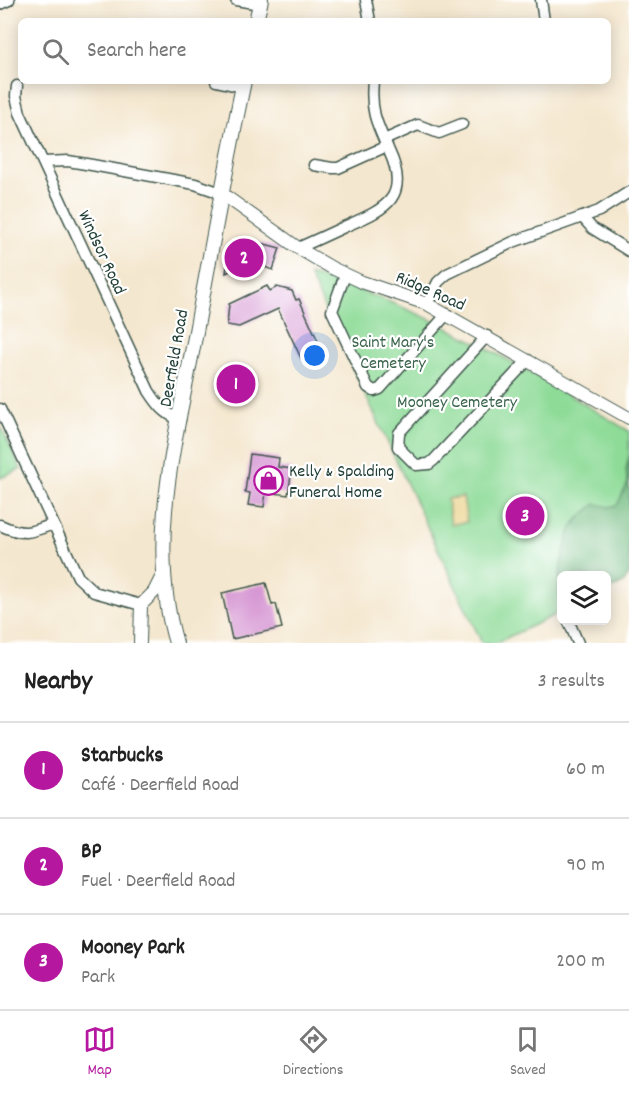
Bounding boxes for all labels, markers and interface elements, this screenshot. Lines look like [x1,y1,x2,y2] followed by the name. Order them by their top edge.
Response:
[18,18,611,84] search box
[39,35,72,68] icon: search
[87,36,186,67] text: Search here
[70,207,131,299] street label: Windsor Road
[224,236,264,280] pin: 2
[391,266,469,319] street label: Ridge Road
[155,308,196,409] street label: Deerfield Road
[352,331,434,377] park label: Saint Mary's Cemetery
[300,341,329,370] your location
[216,362,256,406] pin: 1
[397,391,518,416] park label: Mooney Cemetery
[289,460,394,506] place label: Kelly & Spalding Funeral Home
[252,464,284,496] shop icon: Kelly & Spalding Funeral Home
[506,494,544,538] pin: 3
[557,571,611,625] map controls
[557,571,611,625] button: layers
[24,664,92,701] text: Nearby
[538,668,605,696] text: 3 results
[81,741,163,772] text: Starbucks
[41,756,46,784] text: 1
[566,756,605,784] text: 60 m
[81,772,239,800] text: Café · Deerfield Road
[81,837,101,868] text: BP
[39,852,48,880] text: 2
[567,852,605,880] text: 90 m
[81,868,235,896] text: Fuel · Deerfield Road
[81,933,185,964] text: Mooney Park
[39,948,48,976] text: 3
[556,948,605,976] text: 200 m
[81,964,115,992] text: Park
[83,1023,116,1082] tab: Map
[283,1023,343,1082] tab: Directions
[510,1023,546,1082] tab: Saved

